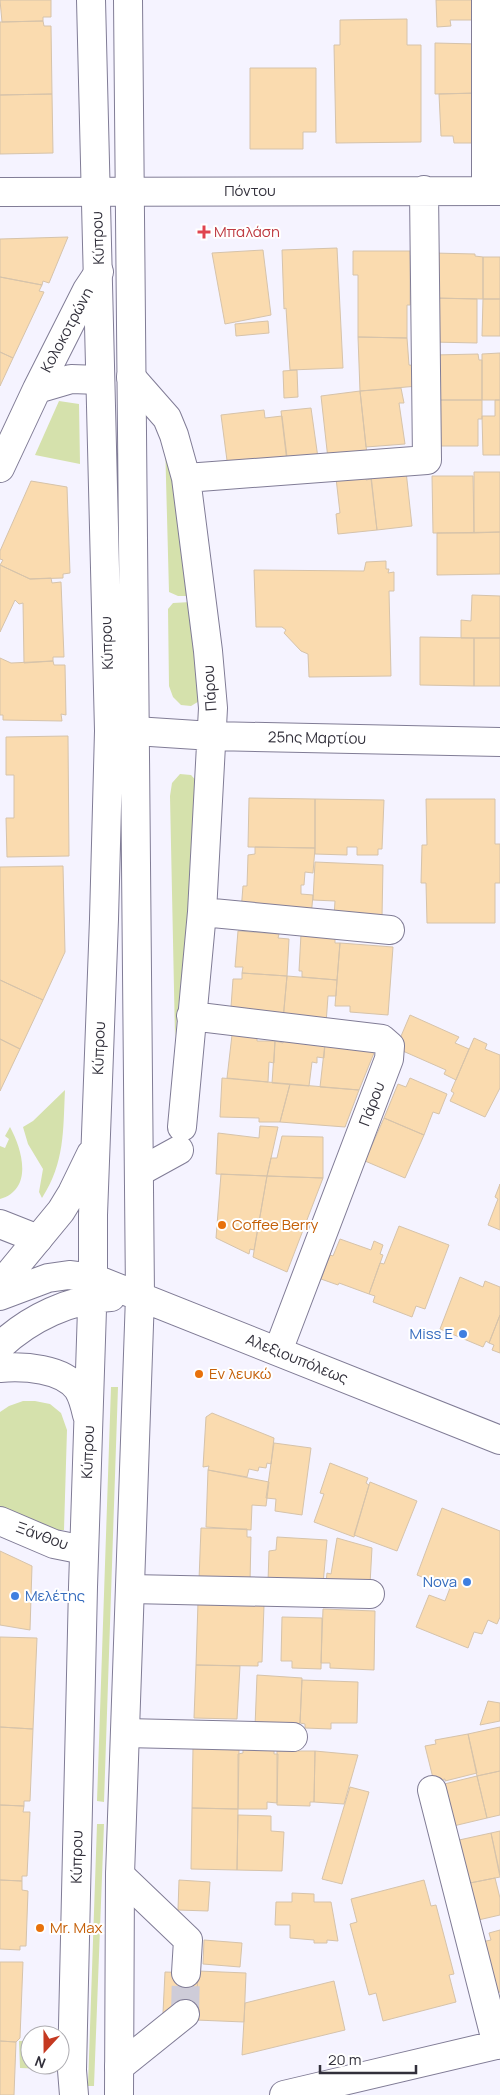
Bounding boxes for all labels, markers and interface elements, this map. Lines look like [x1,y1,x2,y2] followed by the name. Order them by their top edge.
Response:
[224,180,276,201] street label: Πόντου
[86,211,109,265] street label: Κύπρου
[214,221,280,242] place label: Μπαλάση
[198,226,210,238] marker: Μπαλάση
[35,283,98,376] street label: Κολοκοτρώνη
[95,616,118,670] street label: Κύπρου
[197,664,222,712] street label: Πάρου
[268,726,366,749] street label: 25ης Μαρτίου
[87,1021,110,1075] street label: Κύπρου
[353,1079,390,1129] street label: Πάρου
[232,1214,318,1235] place label: Coffee Berry
[216,1219,228,1231] marker: Coffee Berry
[410,1323,453,1344] place label: Miss E
[243,1328,351,1389] street label: Αλεξιουπόλεως
[457,1328,469,1340] marker: Miss E
[209,1363,272,1384] place label: Εν λευκώ
[193,1368,205,1380] marker: Εν λευκώ
[76,1425,99,1479] street label: Κύπρου
[13,1516,71,1555] street label: Ξάνθου
[423,1571,457,1592] place label: Nova
[461,1576,473,1588] marker: Nova
[25,1585,85,1606] place label: Μελέτης
[9,1590,21,1602] marker: Μελέτης
[66,1830,87,1884] street label: Κύπρου
[50,1917,103,1938] place label: Mr. Max
[34,1922,46,1934] marker: Mr. Max
[20,2025,70,2075] north arrow
[320,2042,416,2074] scale bar
[328,2049,361,2070] text: 20 m
[32,2052,48,2073] text: N

